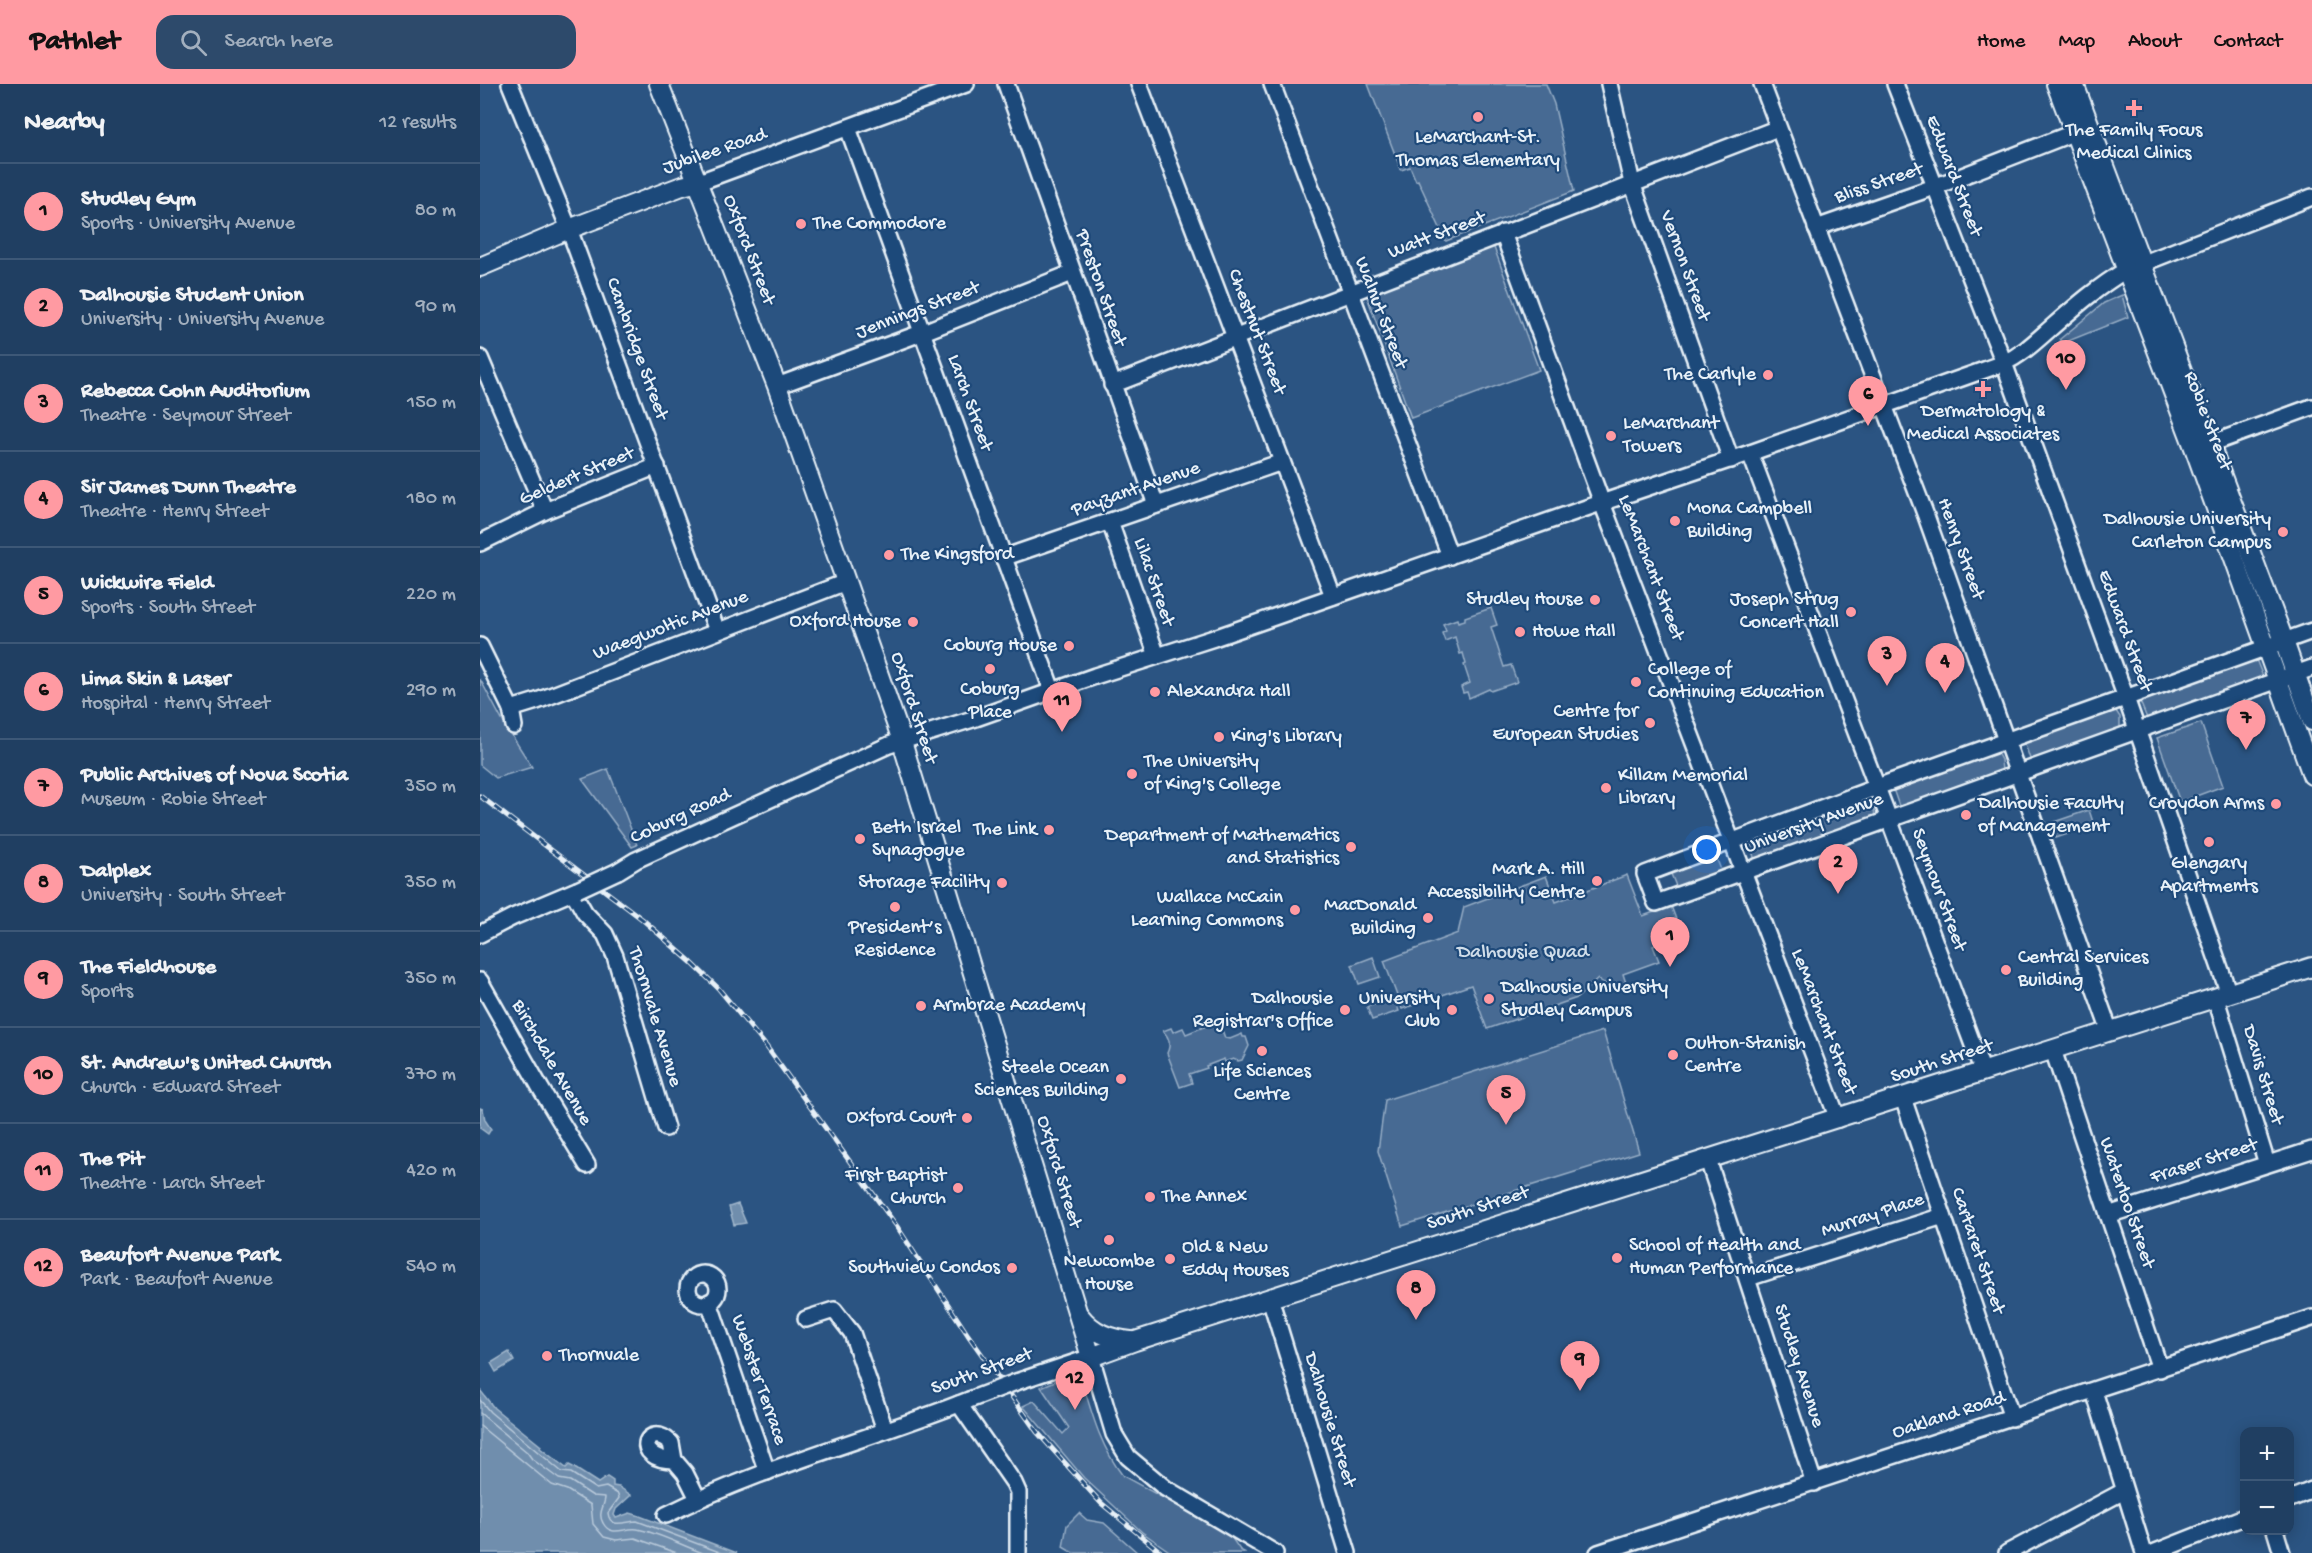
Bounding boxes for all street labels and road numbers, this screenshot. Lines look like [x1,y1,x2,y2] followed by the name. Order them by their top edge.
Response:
[1919,112,1987,241] street label: Edward Street
[660,123,772,181] street label: Jubilee Road
[1831,158,1928,210] street label: Bliss Street
[716,192,780,310] street label: Oxford Street
[1385,206,1491,265] street label: Watt Street
[1653,207,1715,326] street label: Vernon Street
[1069,226,1131,351] street label: Preston Street
[1348,254,1412,374] street label: Walnut Street
[1222,266,1291,400] street label: Chestnut Street
[600,275,673,425] street label: Cambridge Street
[853,276,985,345] street label: Jennings Street
[941,352,998,456] street label: Larch Street
[2178,368,2237,475] street label: Robie Street
[516,442,640,512] street label: Geldert Street
[1068,457,1204,523] street label: Payzant Avenue
[1612,492,1689,646] street label: LeMarchant Street
[1931,495,1990,605] street label: Henry Street
[1127,535,1179,631] street label: Lilac Street
[2091,567,2157,697] street label: Edward Street
[590,586,752,666] street label: Waegwoltic Avenue
[884,649,942,768] street label: Oxford Street
[627,783,737,850] street label: Coburg Road
[1741,788,1887,860] street label: University Avenue
[1905,826,1971,956] street label: Seymour Street
[622,943,686,1090] street label: Thornvale Avenue
[1785,946,1862,1100] street label: LeMarchant Street
[505,995,597,1131] street label: Birchdale Avenue
[2235,1021,2289,1129] street label: Davis Street
[1888,1034,1998,1089] street label: South Street
[1030,1113,1086,1233] street label: Oxford Street
[2147,1133,2262,1190] street label: Fraser Street
[2093,1135,2160,1273] street label: Waterloo Street
[1424,1181,1534,1236] street label: South Street
[1945,1185,2010,1319] street label: Cartaret Street
[1819,1188,1928,1243] street label: Murray Place
[1767,1302,1829,1431] street label: Studley Avenue
[725,1312,791,1449] street label: Webster Terrace
[928,1342,1037,1401] street label: South Street
[1297,1348,1361,1492] street label: Dalhousie Street
[1890,1386,2010,1445] street label: Oakland Road

